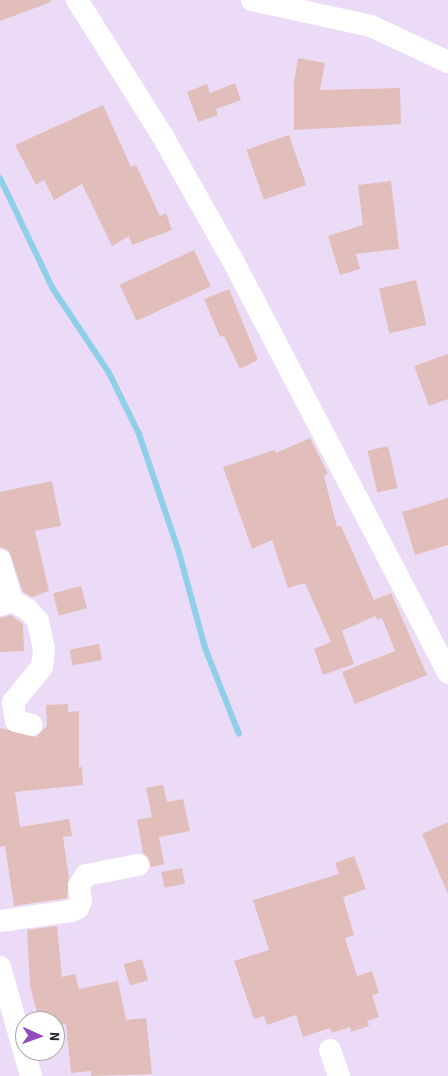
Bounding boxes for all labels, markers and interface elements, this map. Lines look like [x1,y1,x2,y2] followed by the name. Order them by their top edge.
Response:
[15,1011,65,1061] north arrow
[44,1031,64,1041] text: N

